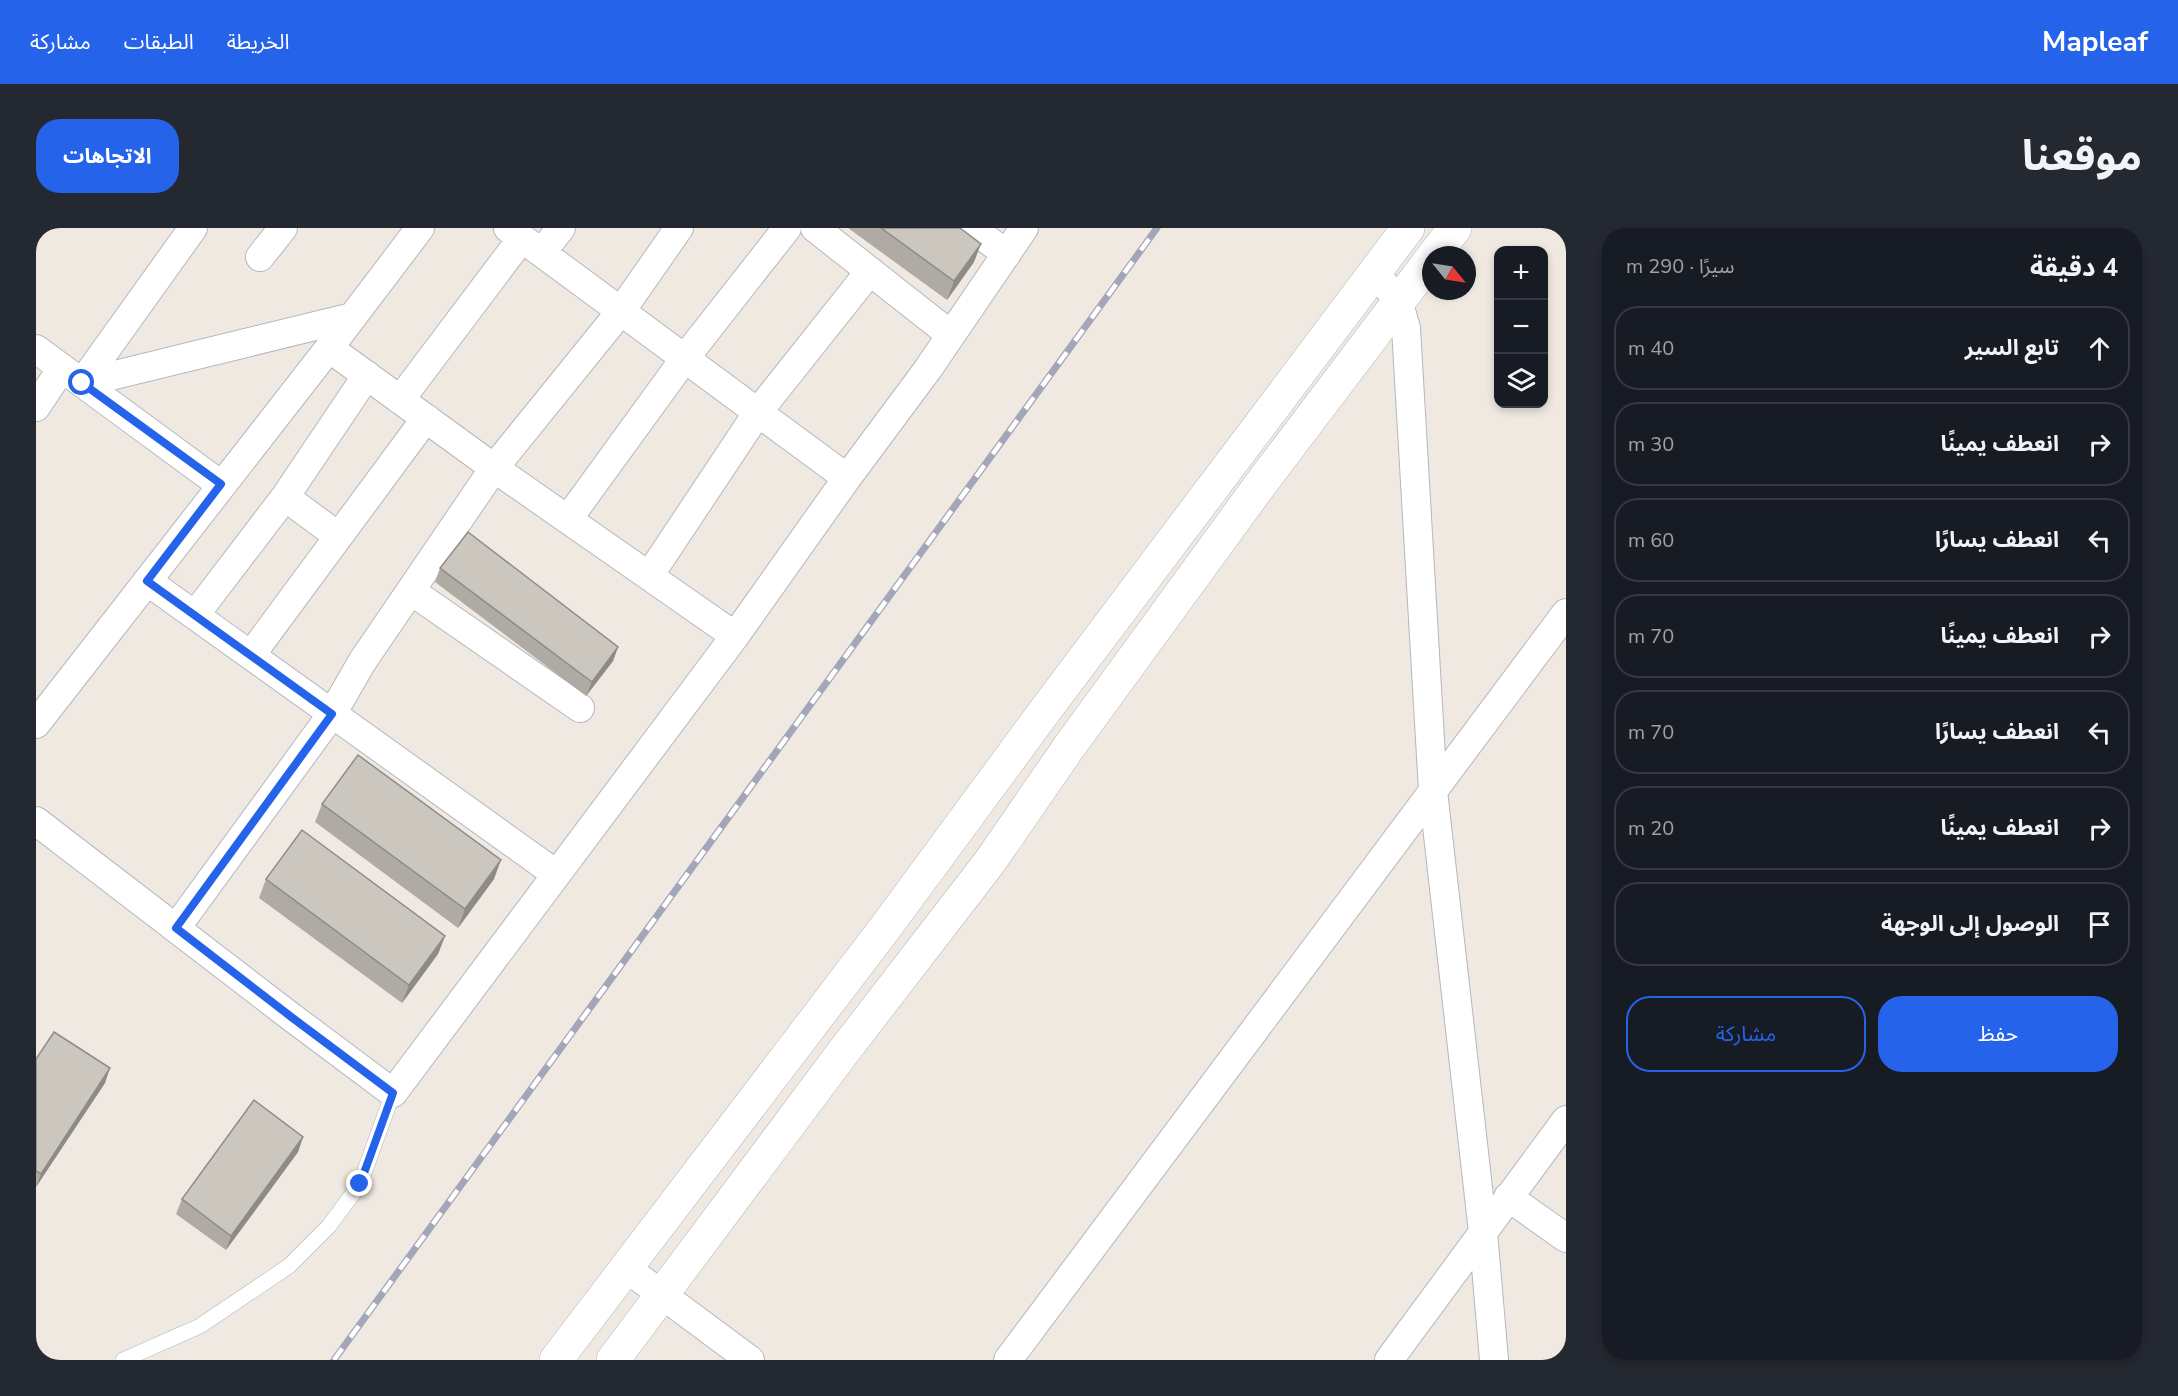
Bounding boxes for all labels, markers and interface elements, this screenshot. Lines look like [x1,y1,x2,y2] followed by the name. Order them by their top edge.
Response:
[2042,23,2148,61] text: Mapleaf
[30,28,91,56] text: مشاركة
[124,28,194,56] text: الطبقات
[227,28,290,56] text: الخريطة
[36,119,179,193] button: الاتجاهات
[2022,128,2142,185] text: موقعنا
[1422,246,1476,300] north arrow
[1494,246,1548,408] map controls
[1494,246,1548,300] button: +
[2030,250,2118,285] text: 4 دقيقة
[1626,253,1734,280] text: سيرًا · 290 m
[1494,300,1548,354] button: −
[2083,332,2116,365] icon: ahead
[1965,333,2059,363] text: تابع السير
[1628,335,1674,362] text: 40 m
[1494,354,1548,408] button: layers
[68,369,94,395] route start
[2083,428,2116,461] icon: right
[1941,429,2059,459] text: انعطف يمينًا
[1628,431,1674,458] text: 30 m
[2083,524,2116,557] icon: left
[1935,525,2059,555] text: انعطف يسارًا
[1628,527,1674,554] text: 60 m
[2083,620,2116,653] icon: right
[1941,621,2059,651] text: انعطف يمينًا
[1628,623,1674,650] text: 70 m
[2083,716,2116,749] icon: left
[1935,717,2059,747] text: انعطف يسارًا
[1628,719,1674,746] text: 70 m
[2083,812,2116,845] icon: right
[1941,813,2059,843] text: انعطف يمينًا
[1628,815,1674,842] text: 20 m
[2083,908,2116,941] icon: arrive
[1881,909,2059,939] text: الوصول إلى الوجهة
[1626,996,1866,1072] button: مشاركة
[1878,996,2118,1072] button: حفظ
[346,1170,372,1196] route end

